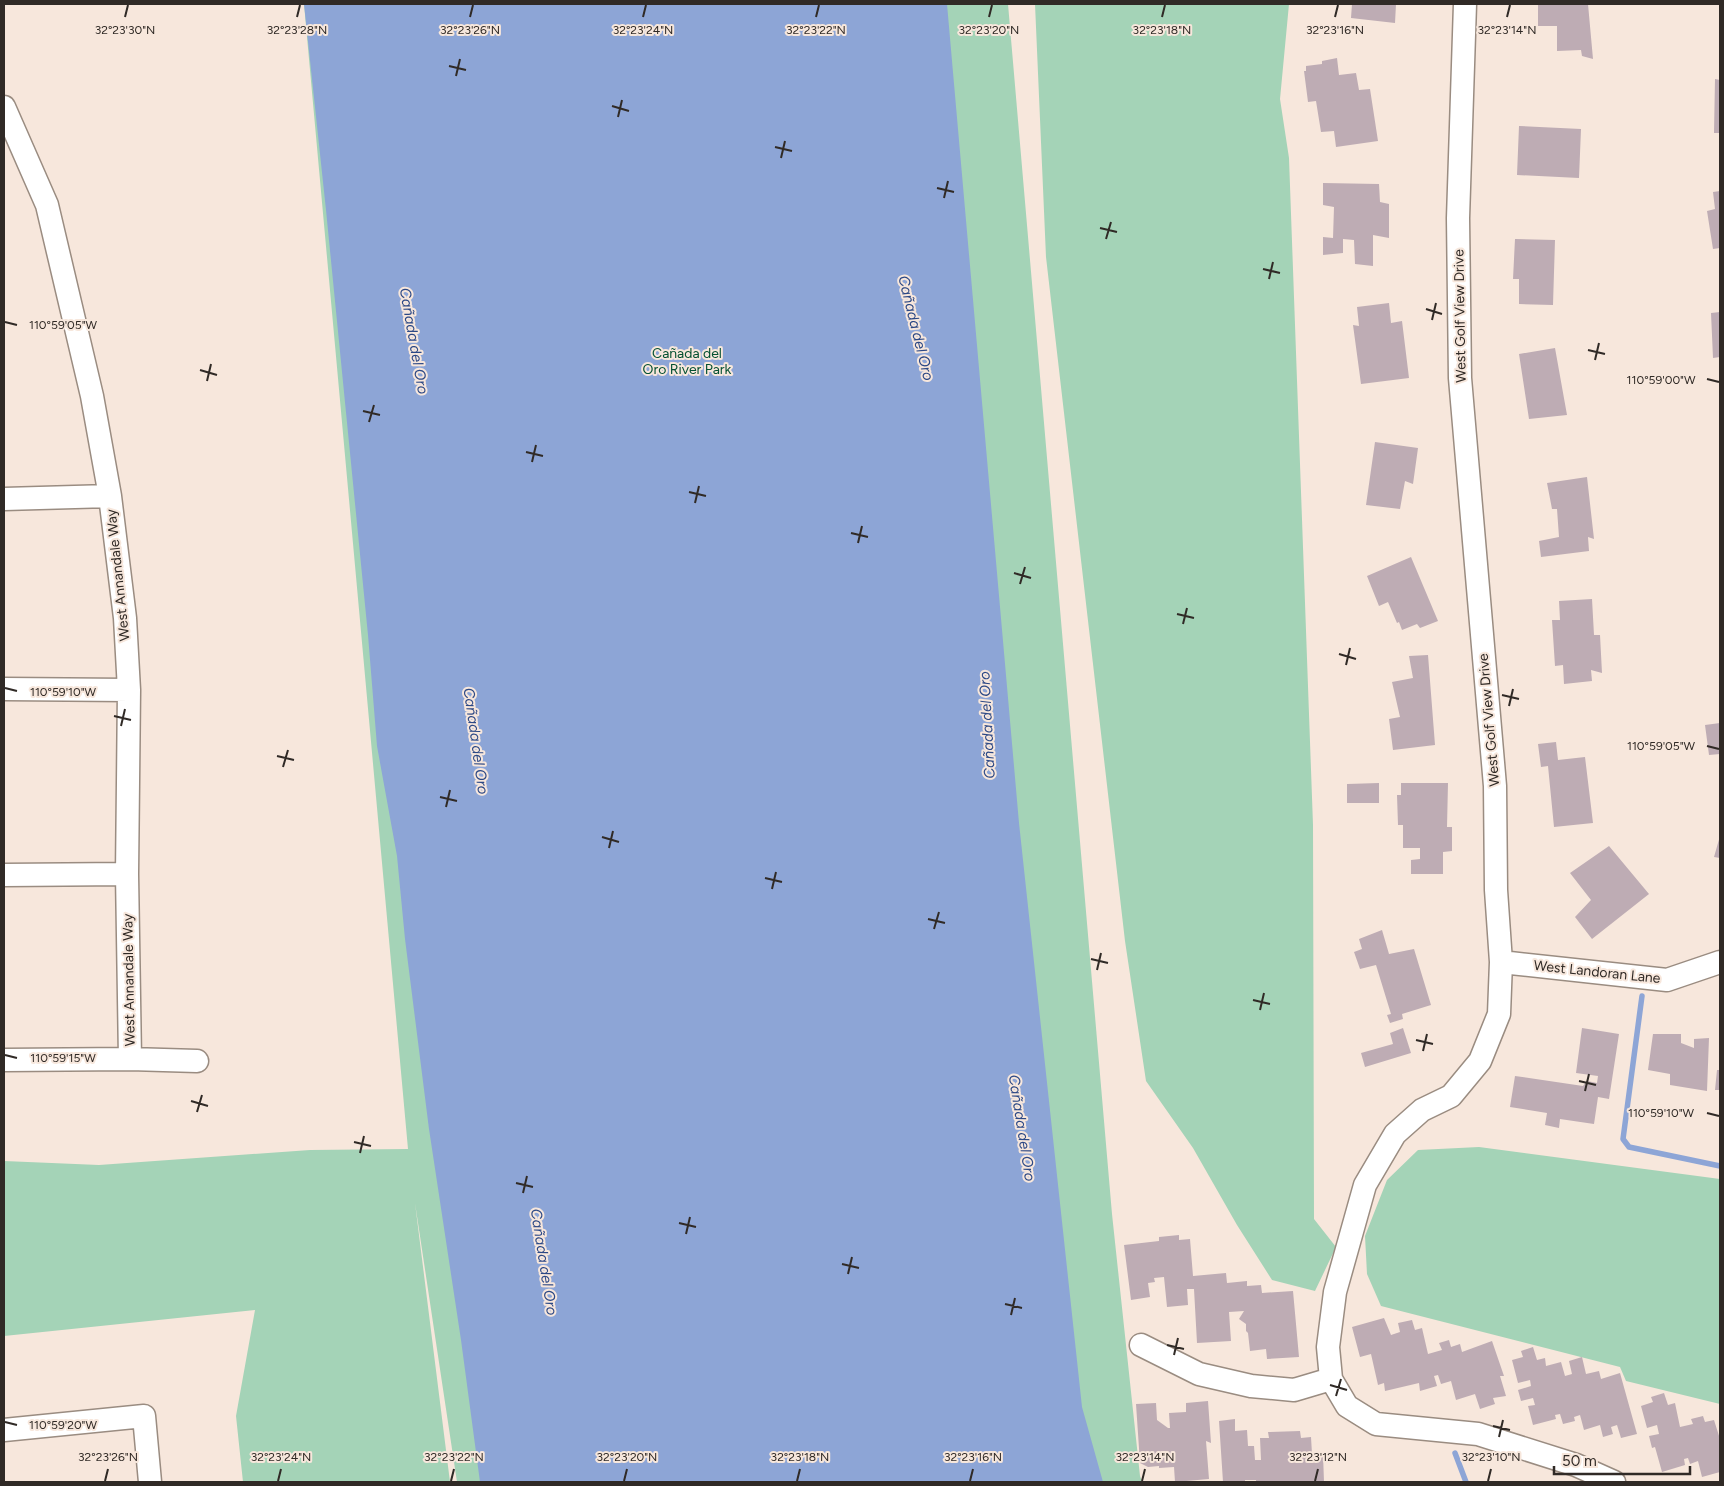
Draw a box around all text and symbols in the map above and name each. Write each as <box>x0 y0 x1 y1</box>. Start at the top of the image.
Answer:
text: 32°23'30"N <box>95 23 155 37</box>
text: 32°23'28"N <box>267 23 327 37</box>
text: 32°23'26"N <box>440 23 500 37</box>
text: 32°23'24"N <box>613 23 673 37</box>
text: 32°23'22"N <box>786 23 846 37</box>
text: 32°23'20"N <box>959 23 1019 37</box>
text: 32°23'18"N <box>1133 23 1191 37</box>
text: 32°23'16"N <box>1306 23 1364 37</box>
text: 32°23'14"N <box>1478 23 1536 37</box>
street label: West Golf View Drive <box>1450 249 1470 383</box>
water label: Cañada del Oro <box>894 274 938 383</box>
water label: Cañada del Oro <box>396 286 432 396</box>
text: 110°59'05"W <box>29 318 98 332</box>
park label: Cañada del Oro River Park <box>643 345 732 378</box>
text: 110°59'00"W <box>1627 373 1696 387</box>
street label: West Annandale Way <box>103 508 133 642</box>
street label: West Golf View Drive <box>1475 652 1503 787</box>
water label: Cañada del Oro <box>975 671 999 779</box>
text: 110°59'10"W <box>30 685 97 699</box>
water label: Cañada del Oro <box>460 686 492 796</box>
text: 110°59'05"W <box>1627 739 1696 753</box>
street label: West Annandale Way <box>119 913 139 1046</box>
street label: West Landoran Lane <box>1533 957 1662 987</box>
text: 110°59'15"W <box>30 1051 96 1065</box>
water label: Cañada del Oro <box>1005 1073 1039 1183</box>
text: 110°59'10"W <box>1628 1106 1695 1120</box>
water label: Cañada del Oro <box>527 1207 561 1317</box>
text: 110°59'20"W <box>29 1418 97 1432</box>
scale bar <box>1554 1444 1690 1476</box>
text: 32°23'26"N <box>78 1450 138 1464</box>
text: 32°23'24"N <box>251 1450 311 1464</box>
text: 32°23'22"N <box>424 1450 484 1464</box>
text: 32°23'20"N <box>597 1450 657 1464</box>
text: 32°23'18"N <box>771 1450 829 1464</box>
text: 32°23'16"N <box>944 1450 1002 1464</box>
text: 32°23'14"N <box>1116 1450 1174 1464</box>
text: 32°23'12"N <box>1289 1450 1347 1464</box>
text: 32°23'10"N <box>1461 1450 1521 1464</box>
text: 50 m <box>1562 1452 1597 1470</box>

